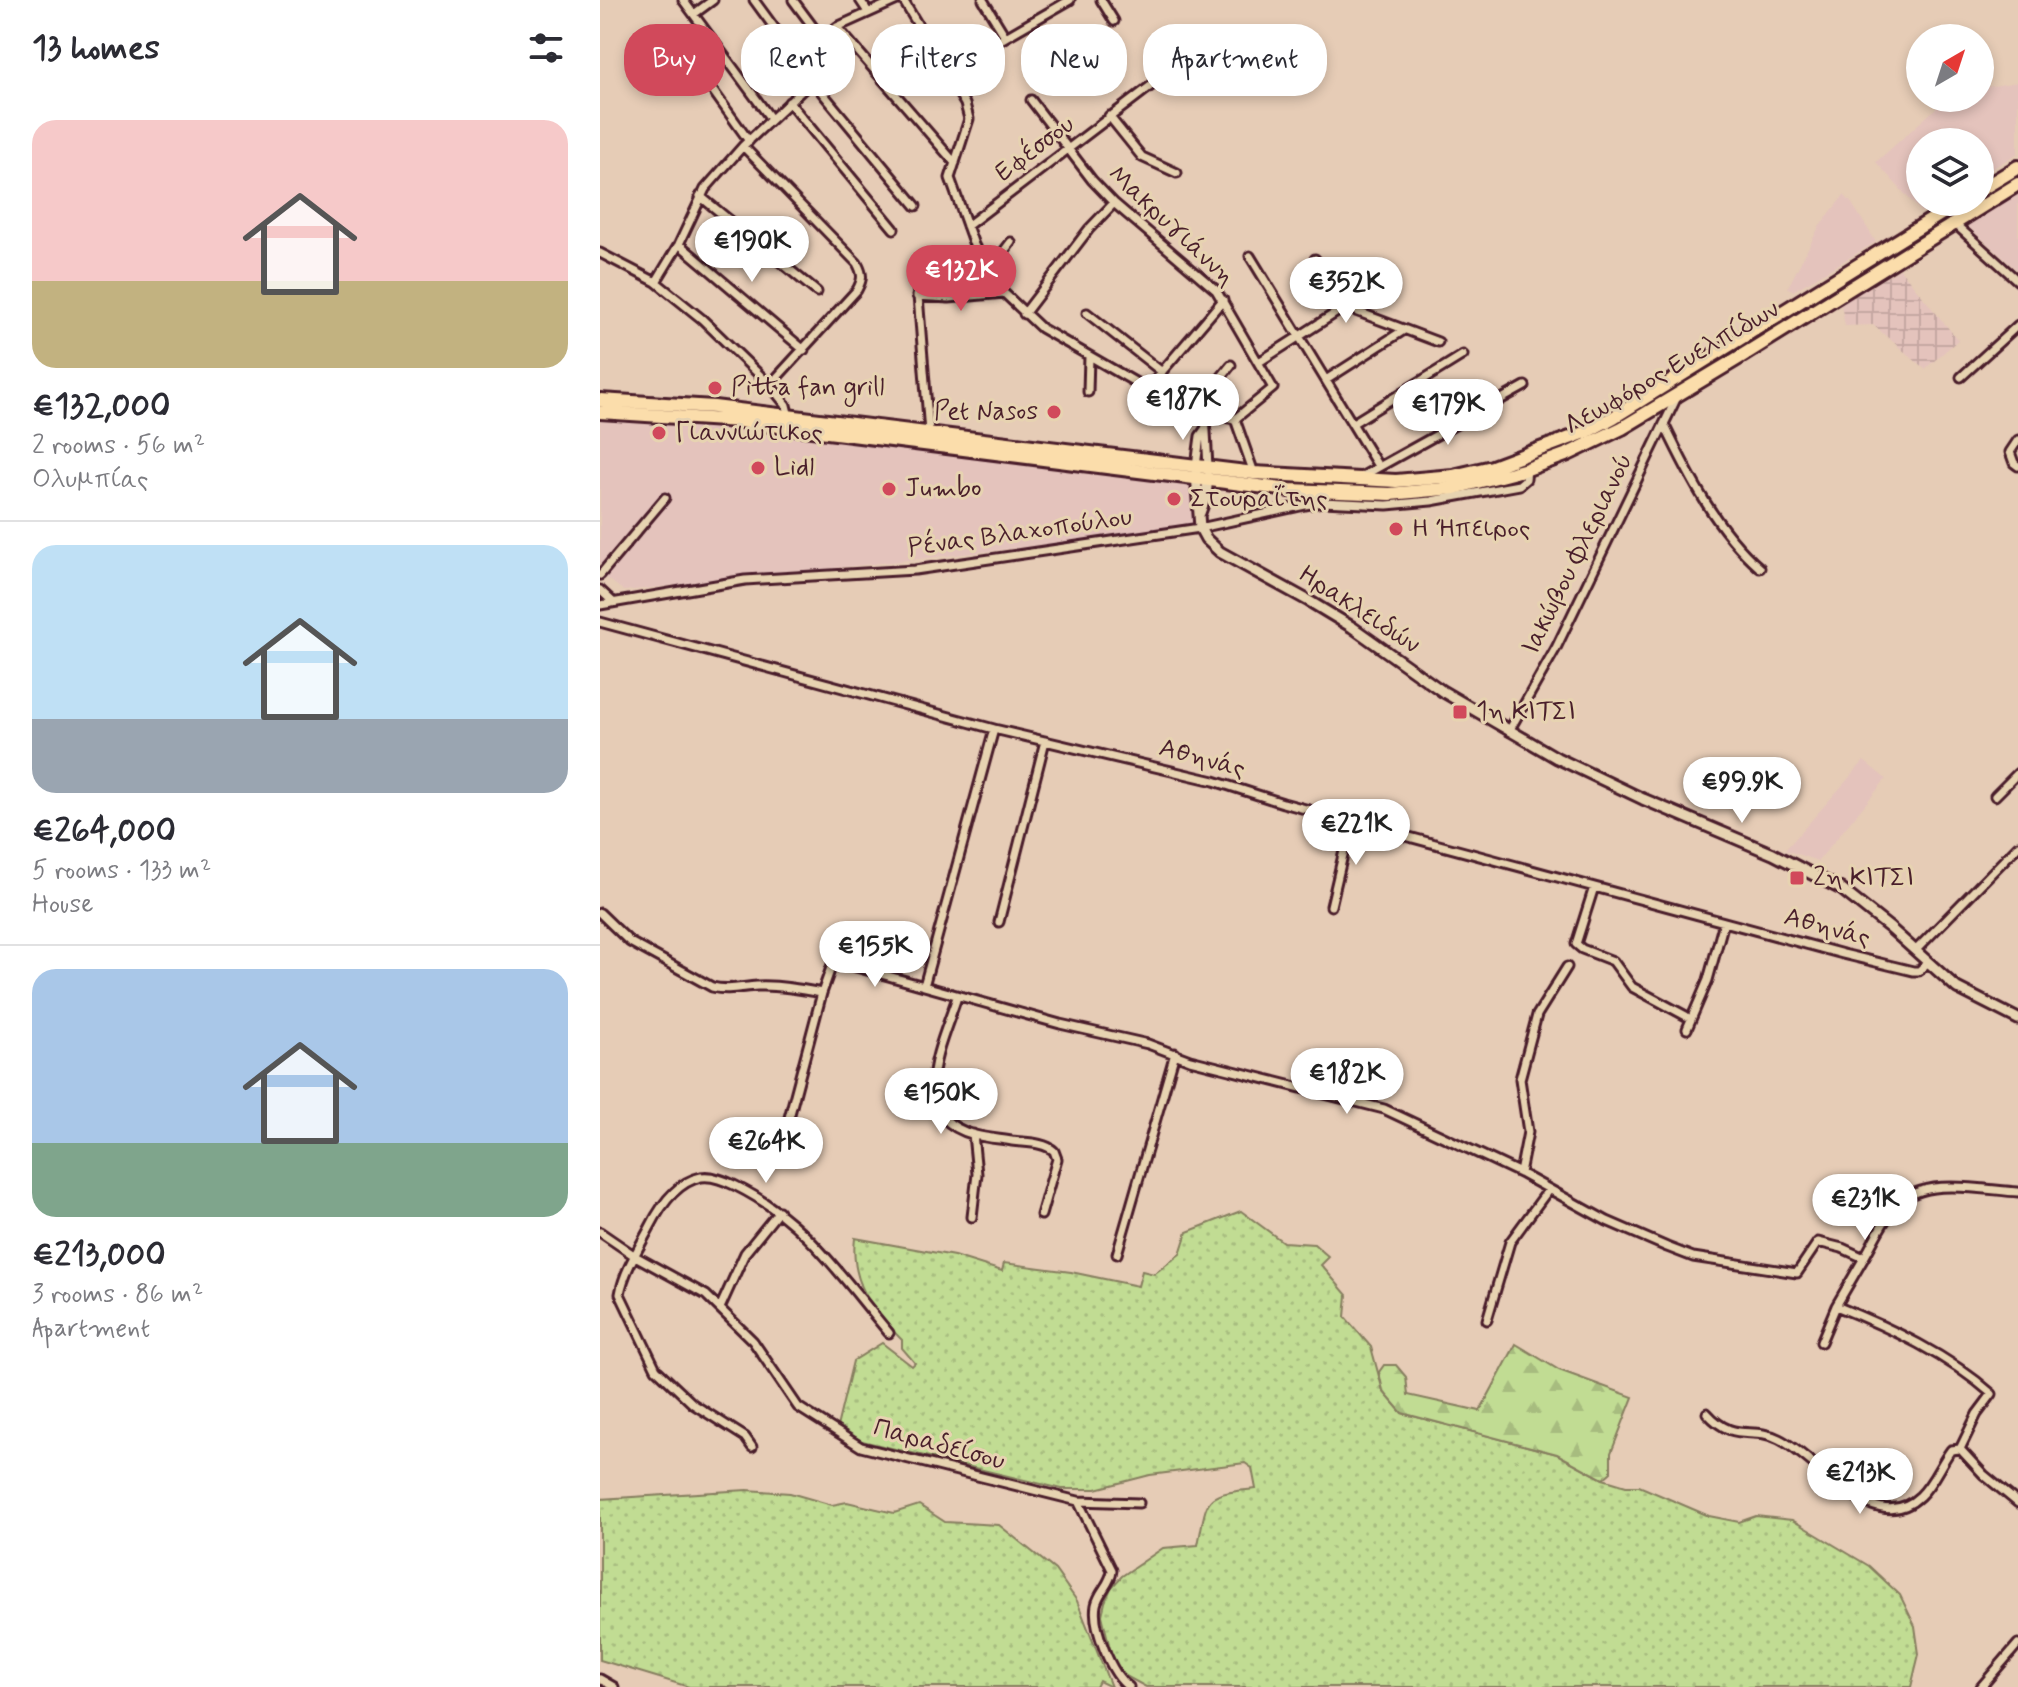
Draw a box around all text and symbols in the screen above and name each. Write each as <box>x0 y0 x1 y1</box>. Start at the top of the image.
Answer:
chip: Buy <box>624 24 725 96</box>
chip: Rent <box>741 24 855 96</box>
chip: Filters <box>871 24 1005 96</box>
chip: New <box>1021 24 1127 96</box>
chip: Apartment <box>1143 24 1327 96</box>
north arrow <box>1906 24 1994 112</box>
map controls <box>1906 24 1994 216</box>
text: 13 homes <box>32 26 160 71</box>
icon: filters <box>524 26 568 70</box>
street label: Εφέσσου <box>988 108 1082 190</box>
button: layers <box>1906 128 1994 216</box>
street label: Μακρυγιάννη <box>1100 158 1242 294</box>
icon: home <box>228 172 372 316</box>
pin: €190K <box>696 216 808 284</box>
text: €190K <box>713 225 791 259</box>
pin: €132K <box>905 245 1017 313</box>
text: €132K <box>924 254 998 288</box>
pin: €352K <box>1290 257 1402 325</box>
text: €352K <box>1308 266 1384 300</box>
street label: Λεωφόρος Ευελπίδων <box>1558 293 1786 443</box>
place label: Pitta fan grill <box>731 371 884 407</box>
pin: €187K <box>1127 374 1239 442</box>
marker: Pitta fan grill <box>706 379 724 397</box>
pin: €179K <box>1392 379 1504 447</box>
text: €187K <box>1145 383 1221 417</box>
text: €132,000 <box>32 384 170 429</box>
text: €179K <box>1411 388 1485 422</box>
place label: Pet Nasos <box>934 395 1038 429</box>
marker: Pet Nasos <box>1045 403 1063 421</box>
place label: Γιαννιώτικος <box>675 416 823 450</box>
marker: Γιαννιώτικος <box>650 424 668 442</box>
text: 2 rooms · 56 m² <box>32 429 205 463</box>
street label: Ιακώβου Φλεριανού <box>1515 448 1641 660</box>
place label: Lidl <box>774 451 814 485</box>
marker: Lidl <box>749 459 767 477</box>
text: Ολυμπίας <box>32 463 148 497</box>
place label: Jumbo <box>905 472 981 506</box>
marker: Jumbo <box>880 480 898 498</box>
place label: Στουραΐτης <box>1190 482 1328 516</box>
marker: Στουραΐτης <box>1165 490 1183 508</box>
street label: Ρένας Βλαχοπούλου <box>906 500 1134 566</box>
place label: Η Ήπειρος <box>1412 512 1530 546</box>
marker: Η Ήπειρος <box>1387 520 1405 538</box>
street label: Ηρακλειδών <box>1291 558 1427 662</box>
icon: home <box>228 597 372 741</box>
place label: 1η ΚΙΤΣΙ <box>1476 695 1576 729</box>
marker: 1η ΚΙΤΣΙ <box>1451 703 1469 721</box>
street label: Αθηνάς <box>1155 731 1249 787</box>
pin: €99.9K <box>1677 757 1807 825</box>
text: €99.9K <box>1701 766 1783 800</box>
pin: €221K <box>1300 799 1412 867</box>
text: €221K <box>1320 808 1392 842</box>
text: €264,000 <box>32 809 176 854</box>
text: 5 rooms · 133 m² <box>32 854 211 888</box>
place label: 2η ΚΙΤΣΙ <box>1813 861 1914 895</box>
marker: 2η ΚΙΤΣΙ <box>1788 869 1806 887</box>
text: House <box>32 888 93 922</box>
street label: Αθηνάς <box>1780 900 1874 956</box>
pin: €155K <box>819 921 931 989</box>
text: €155K <box>837 930 913 964</box>
icon: home <box>228 1021 372 1165</box>
pin: €182K <box>1291 1048 1403 1116</box>
text: €182K <box>1309 1057 1385 1091</box>
pin: €150K <box>885 1068 997 1136</box>
text: €150K <box>903 1077 979 1111</box>
pin: €264K <box>710 1117 822 1185</box>
text: €264K <box>727 1126 805 1160</box>
pin: €231K <box>1809 1174 1921 1242</box>
text: €231K <box>1830 1183 1900 1217</box>
text: €213,000 <box>32 1233 166 1278</box>
text: 3 rooms · 86 m² <box>32 1278 203 1312</box>
text: Apartment <box>32 1312 150 1346</box>
street label: Παραδείσου <box>870 1411 1008 1479</box>
pin: €213K <box>1804 1448 1916 1516</box>
text: €213K <box>1825 1457 1895 1491</box>

